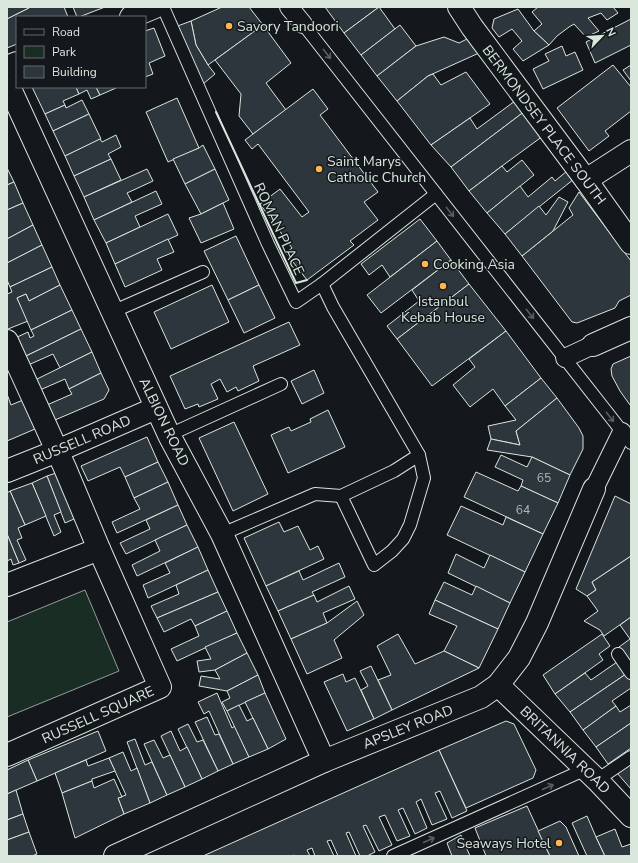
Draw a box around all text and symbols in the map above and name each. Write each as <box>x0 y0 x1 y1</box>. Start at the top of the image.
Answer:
legend <box>16 16 146 88</box>
north arrow <box>582 16 622 56</box>
place label: Savory Tandoori <box>237 17 339 36</box>
marker: Savory Tandoori <box>224 21 234 31</box>
text: Road <box>52 24 80 40</box>
text: N <box>602 25 619 39</box>
street label: BERMONDSEY PLACE SOUTH <box>478 41 610 209</box>
text: Park <box>52 44 77 60</box>
one-way arrow <box>322 49 331 60</box>
text: Building <box>52 64 97 80</box>
place label: Saint Marys Catholic Church <box>327 152 426 187</box>
marker: Saint Marys Catholic Church <box>314 164 324 174</box>
street label: ROMAN PLACE <box>249 180 309 278</box>
one-way arrow <box>446 206 454 217</box>
place label: Cooking Asia <box>433 255 515 274</box>
marker: Cooking Asia <box>420 259 430 269</box>
marker: Istanbul Kebab House <box>438 281 448 291</box>
place label: Istanbul Kebab House <box>401 292 485 327</box>
one-way arrow <box>526 309 534 320</box>
street label: ALBION ROAD <box>134 375 194 469</box>
street label: RUSSELL ROAD <box>30 411 134 469</box>
one-way arrow <box>606 411 614 422</box>
house number: 65 <box>537 470 551 486</box>
house number: 64 <box>516 502 530 518</box>
street label: RUSSELL SQUARE <box>39 682 157 748</box>
street label: APSLEY ROAD <box>360 700 456 754</box>
street label: BRITANNIA ROAD <box>516 702 614 798</box>
one-way arrow <box>541 783 553 790</box>
place label: Seaways Hotel <box>456 834 552 853</box>
one-way arrow <box>423 836 435 843</box>
marker: Seaways Hotel <box>554 838 564 848</box>

